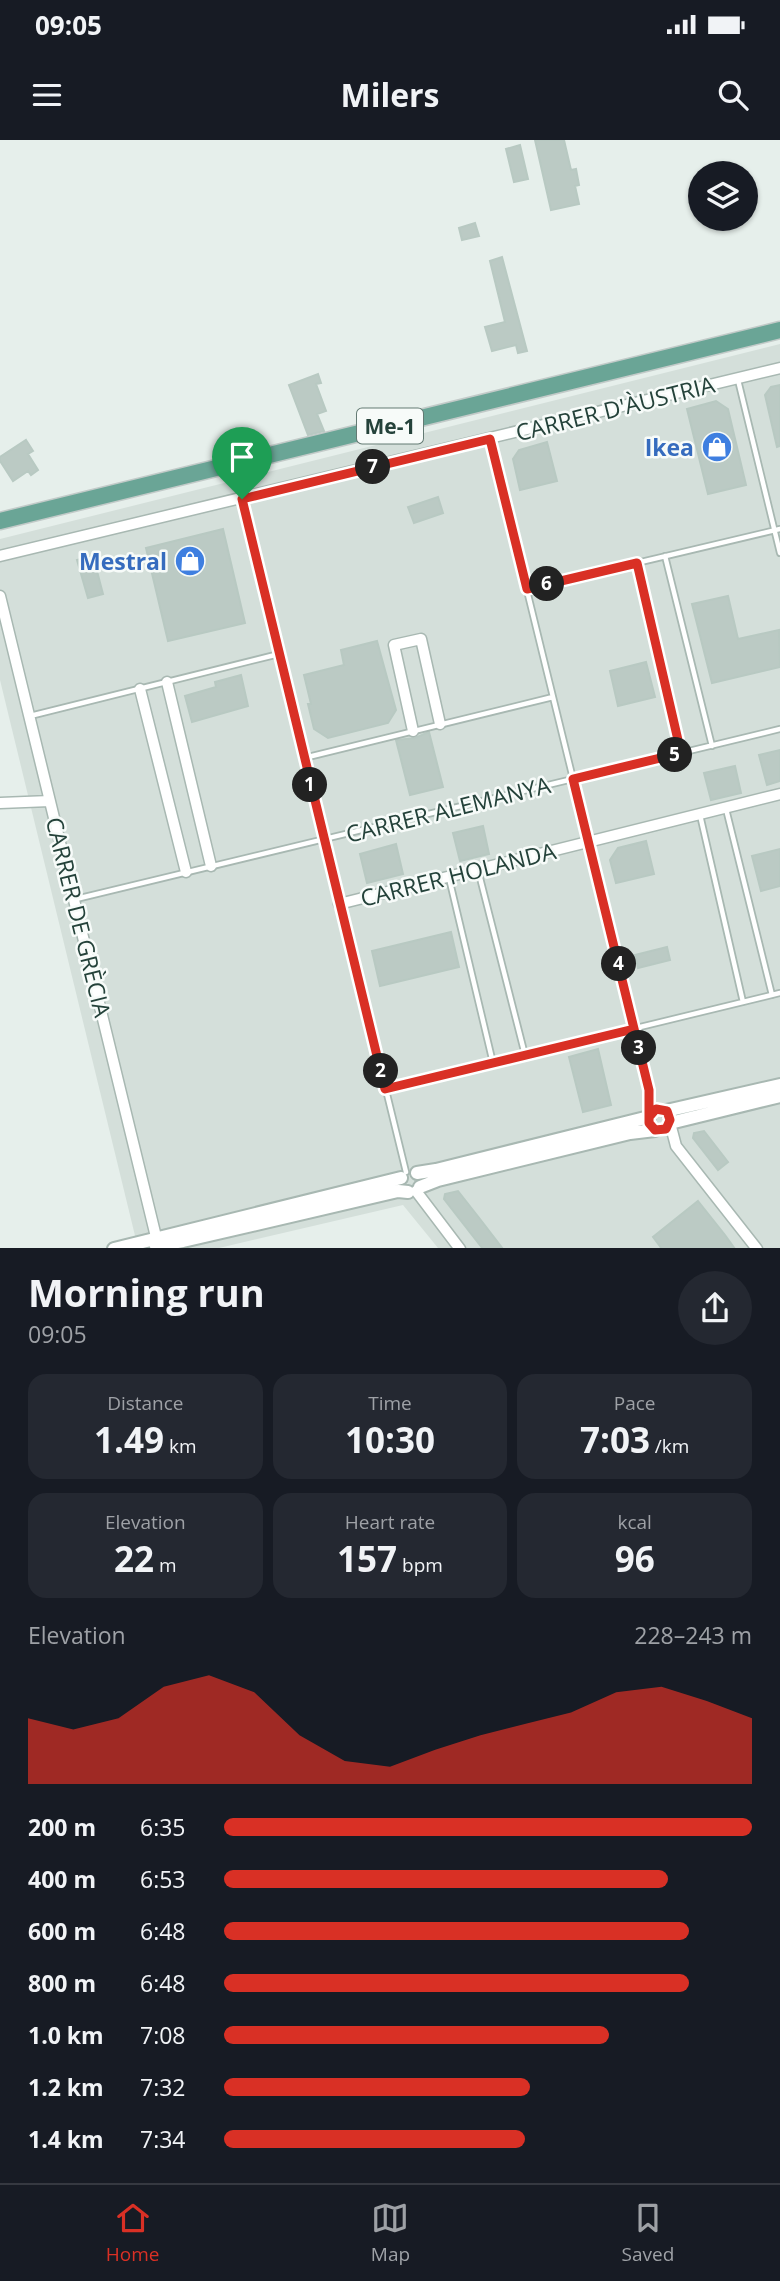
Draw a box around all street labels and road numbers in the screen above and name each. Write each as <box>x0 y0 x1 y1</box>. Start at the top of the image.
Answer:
street label: CARRER D'ÀUSTRIA <box>512 368 718 448</box>
road number: Me-1 <box>357 408 423 444</box>
street label: CARRER ALEMANYA <box>342 768 554 850</box>
street label: CARRER DE GRÈCIA <box>39 814 119 1021</box>
street label: CARRER HOLANDA <box>357 834 559 914</box>

